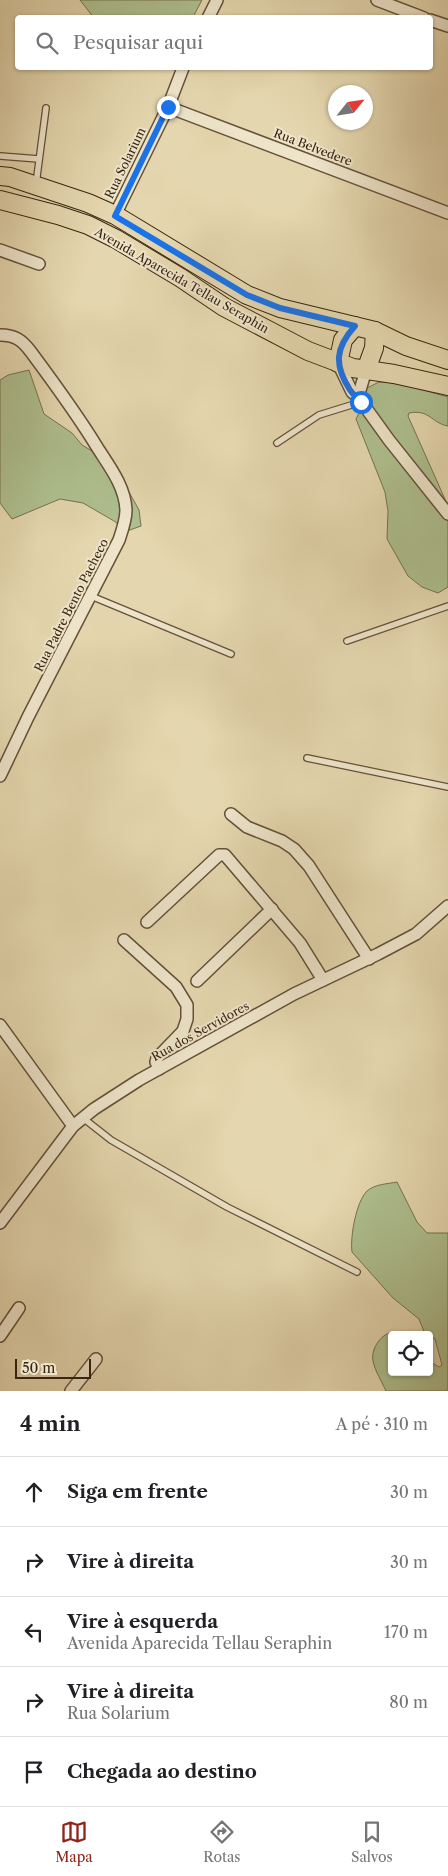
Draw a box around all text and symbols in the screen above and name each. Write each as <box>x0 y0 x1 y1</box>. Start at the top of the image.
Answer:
search box <box>15 15 433 70</box>
icon: search <box>33 29 61 57</box>
text: Pesquisar aqui <box>73 31 203 54</box>
north arrow <box>328 85 373 130</box>
route end <box>157 96 180 119</box>
street label: Rua Solarium <box>101 125 149 201</box>
street label: Rua Belvedere <box>272 125 355 169</box>
street label: Avenida Aparecida Tellau Seraphin <box>91 223 272 336</box>
route start <box>350 391 373 414</box>
street label: Rua Padre Bento Pacheco <box>31 536 111 674</box>
street label: Rua dos Servidores <box>149 998 251 1064</box>
map controls <box>388 1331 433 1376</box>
button: locate <box>388 1331 433 1376</box>
scale bar <box>15 1356 91 1379</box>
text: 50 m <box>22 1359 55 1377</box>
text: 4 min <box>20 1411 81 1436</box>
text: A pé · 310 m <box>336 1414 428 1434</box>
icon: ahead <box>20 1478 48 1506</box>
text: Siga em frente <box>67 1480 208 1503</box>
text: 30 m <box>390 1482 428 1502</box>
icon: right <box>20 1548 48 1576</box>
text: Vire à direita <box>67 1550 194 1573</box>
text: 30 m <box>390 1552 428 1572</box>
text: Vire à esquerda <box>67 1610 218 1633</box>
icon: left <box>20 1618 48 1646</box>
text: 170 m <box>384 1622 428 1642</box>
text: Avenida Aparecida Tellau Seraphin <box>67 1633 332 1653</box>
text: Vire à direita <box>67 1680 194 1703</box>
icon: right <box>20 1688 48 1716</box>
text: 80 m <box>389 1692 428 1712</box>
text: Rua Solarium <box>67 1703 170 1723</box>
icon: arrive <box>20 1758 48 1786</box>
text: Chegada ao destino <box>67 1760 257 1783</box>
tab: Mapa <box>55 1818 93 1866</box>
tab: Rotas <box>203 1818 240 1866</box>
tab: Salvos <box>351 1818 393 1866</box>

